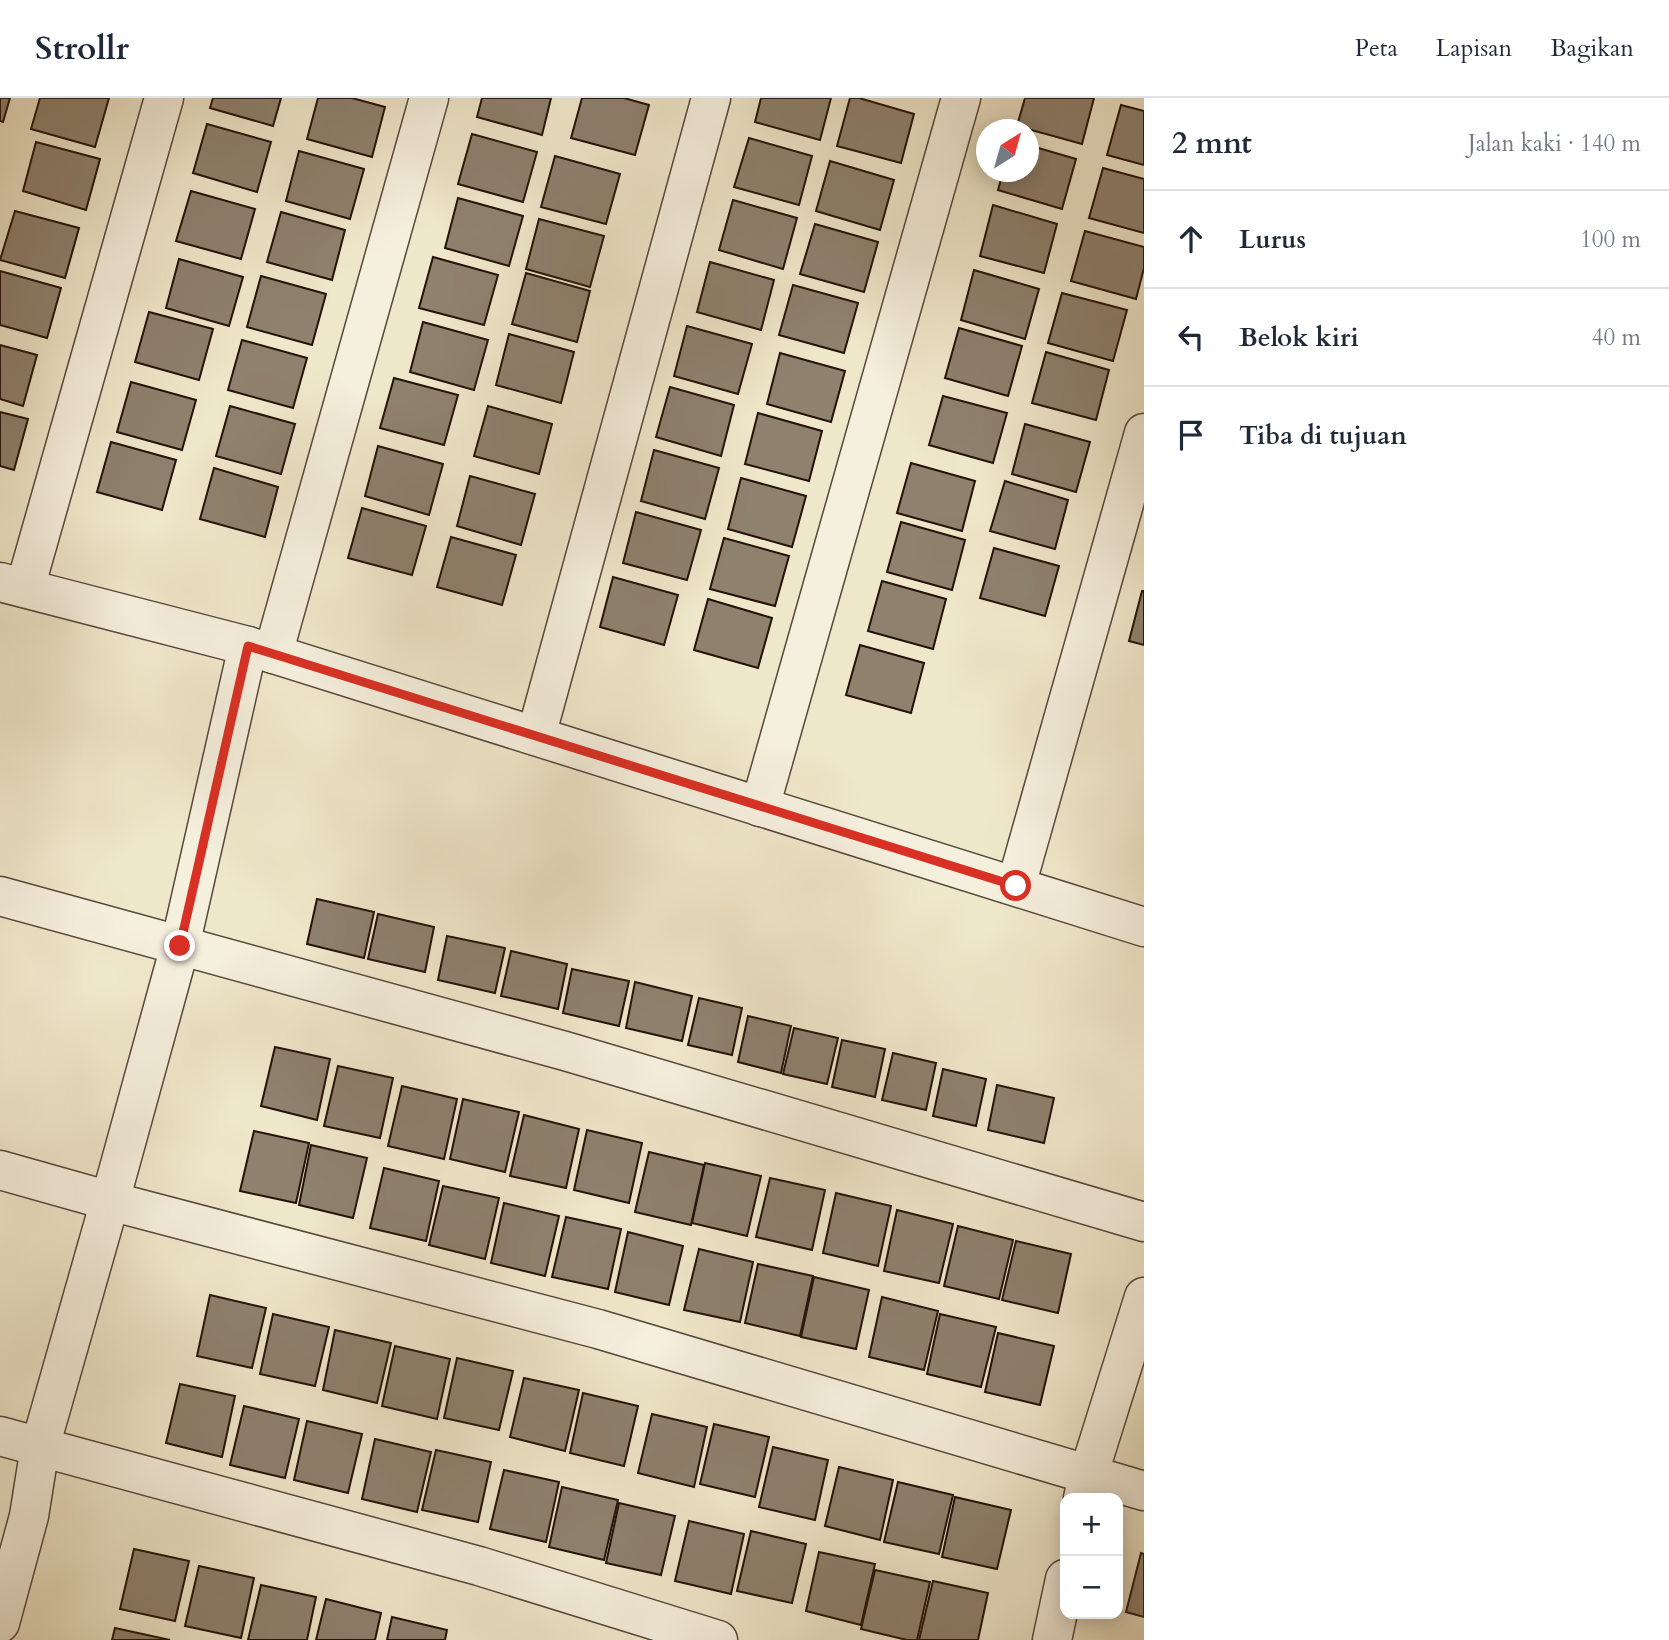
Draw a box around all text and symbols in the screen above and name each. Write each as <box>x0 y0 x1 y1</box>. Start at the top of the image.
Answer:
text: Strollr <box>35 26 129 71</box>
text: Peta <box>1355 32 1398 65</box>
text: Lapisan <box>1436 32 1512 65</box>
text: Bagikan <box>1550 32 1634 65</box>
north arrow <box>976 119 1039 182</box>
text: 2 mnt <box>1172 123 1252 164</box>
text: Jalan kaki · 140 m <box>1468 128 1641 159</box>
icon: ahead <box>1172 220 1210 258</box>
text: Lurus <box>1239 222 1306 257</box>
text: 100 m <box>1580 224 1641 255</box>
icon: left <box>1172 318 1210 356</box>
text: Belok kiri <box>1239 320 1359 355</box>
text: 40 m <box>1592 322 1641 353</box>
icon: arrive <box>1172 416 1210 454</box>
text: Tiba di tujuan <box>1239 418 1407 453</box>
route start <box>1000 870 1031 901</box>
route end <box>164 930 195 961</box>
map controls <box>1060 1493 1123 1619</box>
button: + <box>1060 1493 1123 1556</box>
button: − <box>1060 1556 1123 1619</box>

